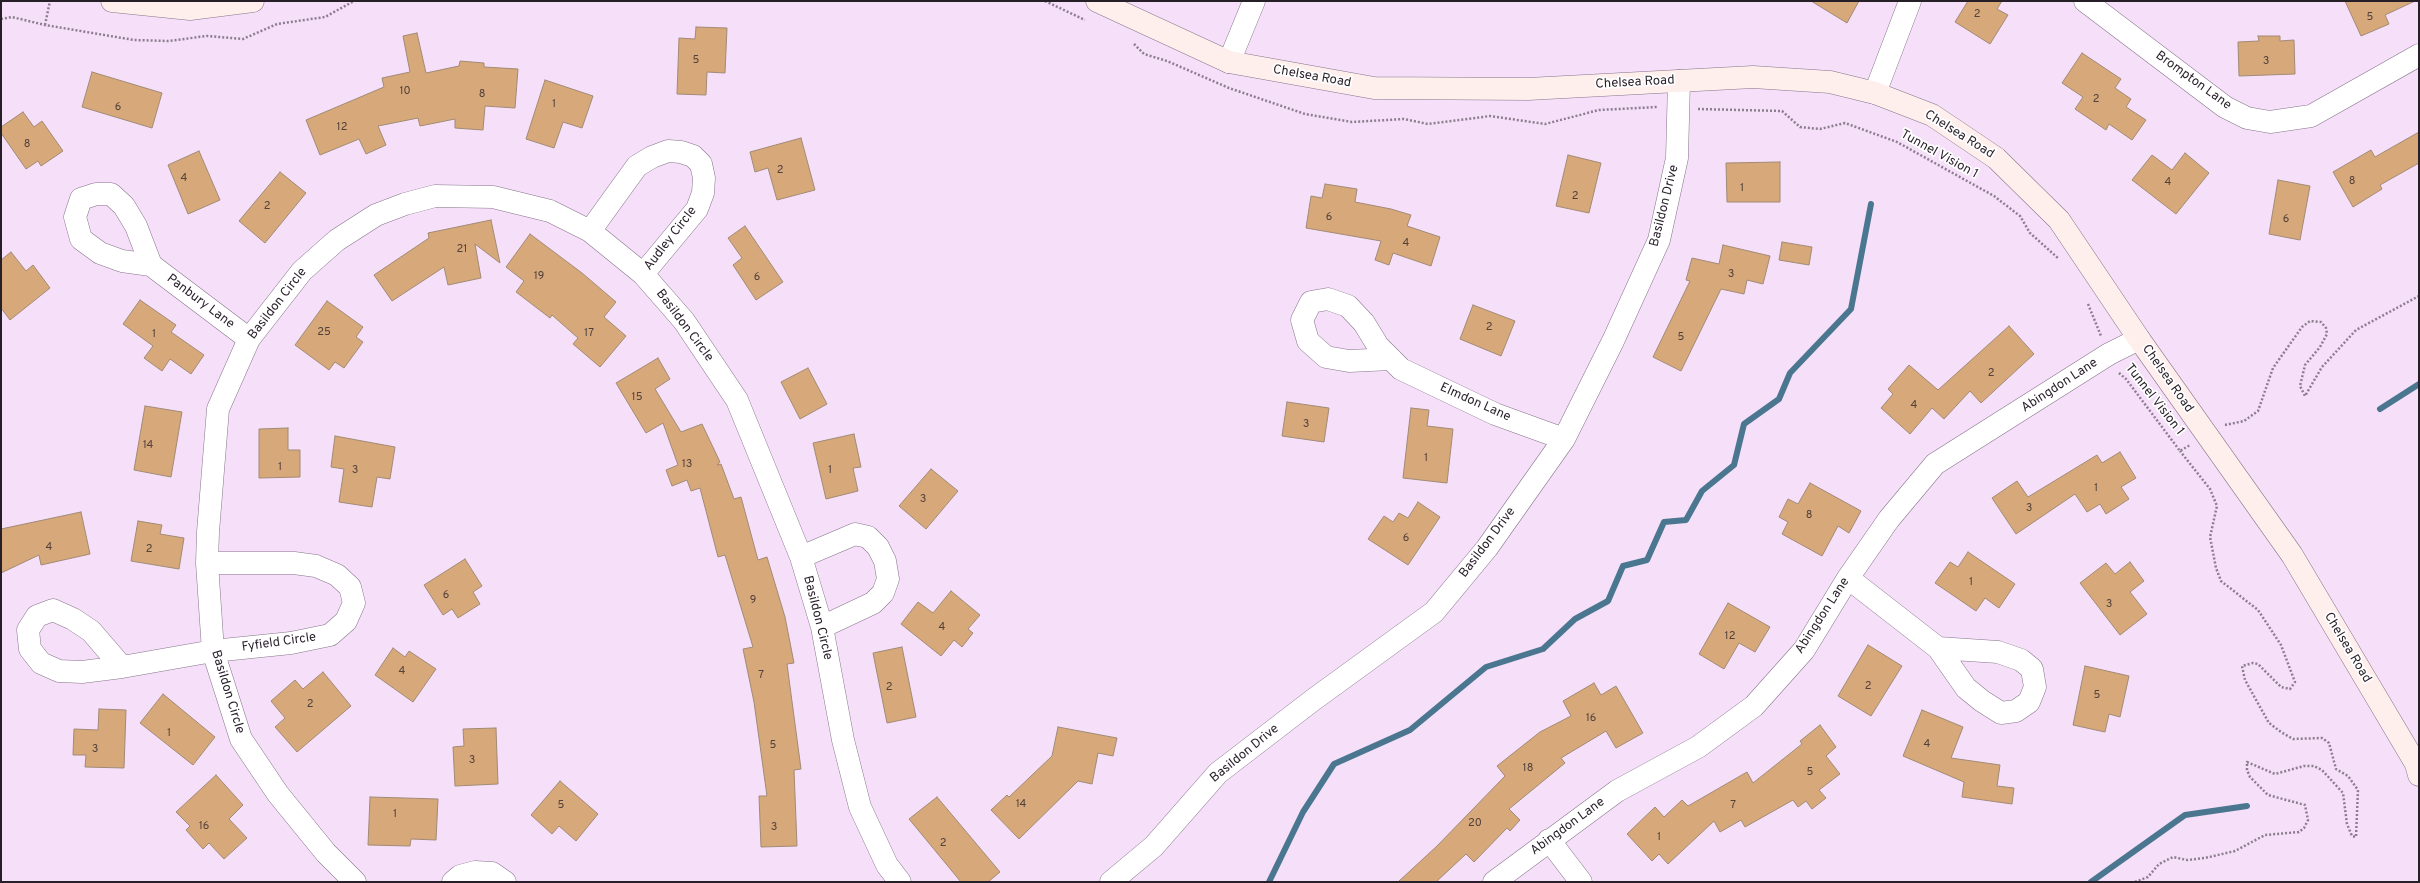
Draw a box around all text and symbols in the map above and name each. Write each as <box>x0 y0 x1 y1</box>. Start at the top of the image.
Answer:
house number: 2 <box>1974 8 1980 22</box>
house number: 5 <box>2367 11 2373 25</box>
street label: Brompton Lane <box>2152 48 2234 114</box>
house number: 5 <box>693 54 699 68</box>
house number: 3 <box>2263 55 2269 69</box>
street label: Chelsea Road <box>1272 62 1352 92</box>
street label: Chelsea Road <box>1595 73 1675 93</box>
house number: 10 <box>399 85 411 99</box>
house number: 8 <box>479 88 485 102</box>
house number: 2 <box>2093 93 2099 107</box>
house number: 1 <box>552 98 556 112</box>
house number: 6 <box>115 101 121 115</box>
street label: Chelsea Road <box>1921 107 1997 163</box>
house number: 12 <box>337 121 347 135</box>
street label: Tunnel Vision 1 <box>1897 127 1981 183</box>
house number: 8 <box>24 138 30 152</box>
street label: Basildon Drive <box>1647 163 1683 249</box>
house number: 2 <box>777 164 783 178</box>
house number: 4 <box>181 172 187 186</box>
house number: 8 <box>2349 175 2355 189</box>
house number: 4 <box>2165 176 2171 190</box>
house number: 1 <box>1740 182 1744 196</box>
house number: 2 <box>1572 190 1578 204</box>
house number: 2 <box>264 200 270 214</box>
street label: Audley Circle <box>641 204 701 274</box>
house number: 6 <box>1326 211 1332 225</box>
house number: 6 <box>2283 213 2289 227</box>
house number: 4 <box>1403 237 1409 251</box>
house number: 21 <box>457 243 467 257</box>
street label: Basildon Circle <box>245 265 311 343</box>
house number: 3 <box>1728 268 1734 282</box>
house number: 19 <box>534 270 544 284</box>
street label: Panbury Lane <box>163 271 237 333</box>
house number: 6 <box>754 271 760 285</box>
street label: Basildon Circle <box>652 287 716 365</box>
house number: 2 <box>1486 321 1492 335</box>
house number: 25 <box>317 326 331 340</box>
house number: 17 <box>584 327 594 341</box>
house number: 1 <box>152 328 156 342</box>
house number: 5 <box>1678 331 1684 345</box>
street label: Chelsea Road <box>2138 342 2196 416</box>
street label: Abingdon Lane <box>2019 356 2101 416</box>
street label: Tunnel Vision 1 <box>2121 361 2187 439</box>
house number: 2 <box>1988 367 1994 381</box>
street label: Elmdon Lane <box>1437 380 1513 426</box>
house number: 15 <box>632 391 642 405</box>
house number: 4 <box>1911 399 1917 413</box>
house number: 3 <box>1303 418 1309 432</box>
house number: 14 <box>143 439 153 453</box>
house number: 1 <box>1424 452 1428 466</box>
house number: 13 <box>682 458 692 472</box>
house number: 1 <box>278 461 282 475</box>
house number: 3 <box>352 464 358 478</box>
house number: 1 <box>828 464 832 478</box>
house number: 1 <box>2094 482 2098 496</box>
house number: 3 <box>920 493 926 507</box>
house number: 3 <box>2026 502 2032 516</box>
street label: Basildon Drive <box>1457 505 1519 581</box>
house number: 8 <box>1806 509 1812 523</box>
house number: 6 <box>1403 532 1409 546</box>
house number: 4 <box>46 541 52 555</box>
house number: 2 <box>146 543 152 557</box>
street label: Basildon Circle <box>799 574 835 662</box>
street label: Abingdon Lane <box>1793 575 1853 657</box>
house number: 1 <box>1969 576 1973 590</box>
house number: 6 <box>443 589 449 603</box>
house number: 9 <box>750 594 756 608</box>
house number: 3 <box>2106 598 2112 612</box>
street label: Chelsea Road <box>2320 610 2374 686</box>
house number: 4 <box>939 621 945 635</box>
street label: Fyfield Circle <box>241 630 317 656</box>
house number: 12 <box>1725 630 1735 644</box>
street label: Basildon Circle <box>207 648 247 736</box>
house number: 4 <box>399 665 405 679</box>
house number: 7 <box>758 669 764 683</box>
house number: 2 <box>1865 680 1871 694</box>
house number: 2 <box>886 681 892 695</box>
house number: 5 <box>2094 689 2100 703</box>
house number: 2 <box>307 698 313 712</box>
house number: 16 <box>1586 712 1596 726</box>
street label: Basildon Drive <box>1207 722 1283 786</box>
house number: 1 <box>167 727 171 741</box>
house number: 4 <box>1924 738 1930 752</box>
house number: 5 <box>770 739 776 753</box>
house number: 3 <box>92 743 98 757</box>
house number: 3 <box>469 754 475 768</box>
house number: 18 <box>1523 762 1533 776</box>
house number: 5 <box>1807 766 1813 780</box>
street label: Abingdon Lane <box>1528 795 1608 859</box>
house number: 14 <box>1016 798 1026 812</box>
house number: 5 <box>558 799 564 813</box>
house number: 7 <box>1730 799 1736 813</box>
house number: 1 <box>393 808 397 822</box>
house number: 20 <box>1468 817 1482 831</box>
house number: 16 <box>199 820 209 834</box>
house number: 3 <box>771 821 777 835</box>
house number: 1 <box>1657 831 1661 845</box>
house number: 2 <box>940 837 946 851</box>

